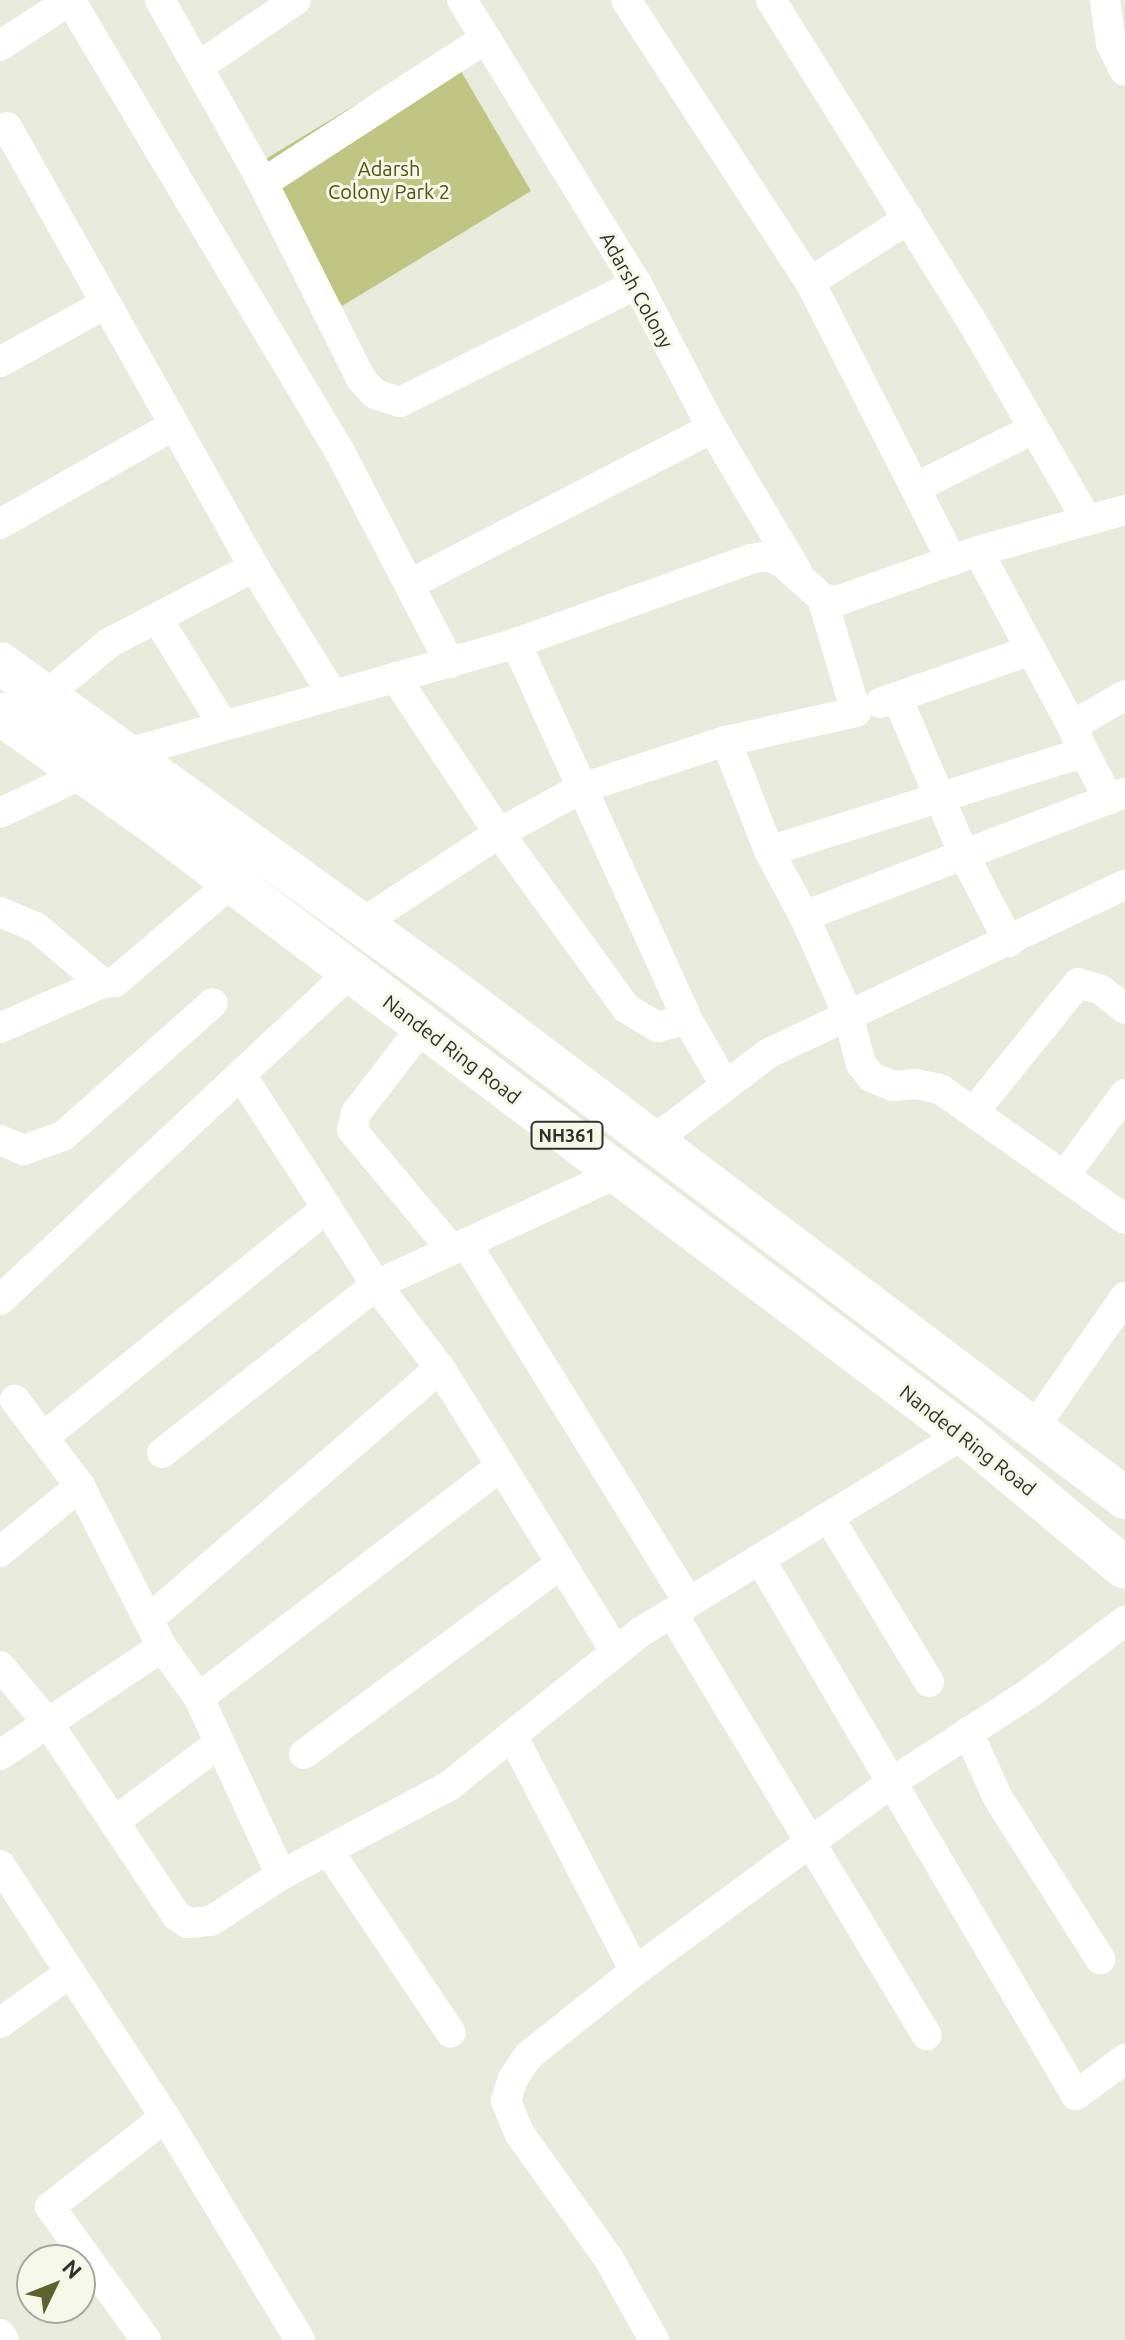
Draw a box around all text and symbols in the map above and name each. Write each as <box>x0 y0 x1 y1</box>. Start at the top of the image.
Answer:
park label: Adarsh Colony Park 2 <box>328 157 450 204</box>
street label: Adarsh Colony <box>595 228 679 352</box>
street label: Nanded Ring Road <box>379 989 525 1109</box>
road number: NH361 <box>529 1121 605 1149</box>
street label: Nanded Ring Road <box>895 1379 1041 1501</box>
north arrow <box>16 2244 96 2324</box>
text: N <box>58 2254 87 2283</box>

